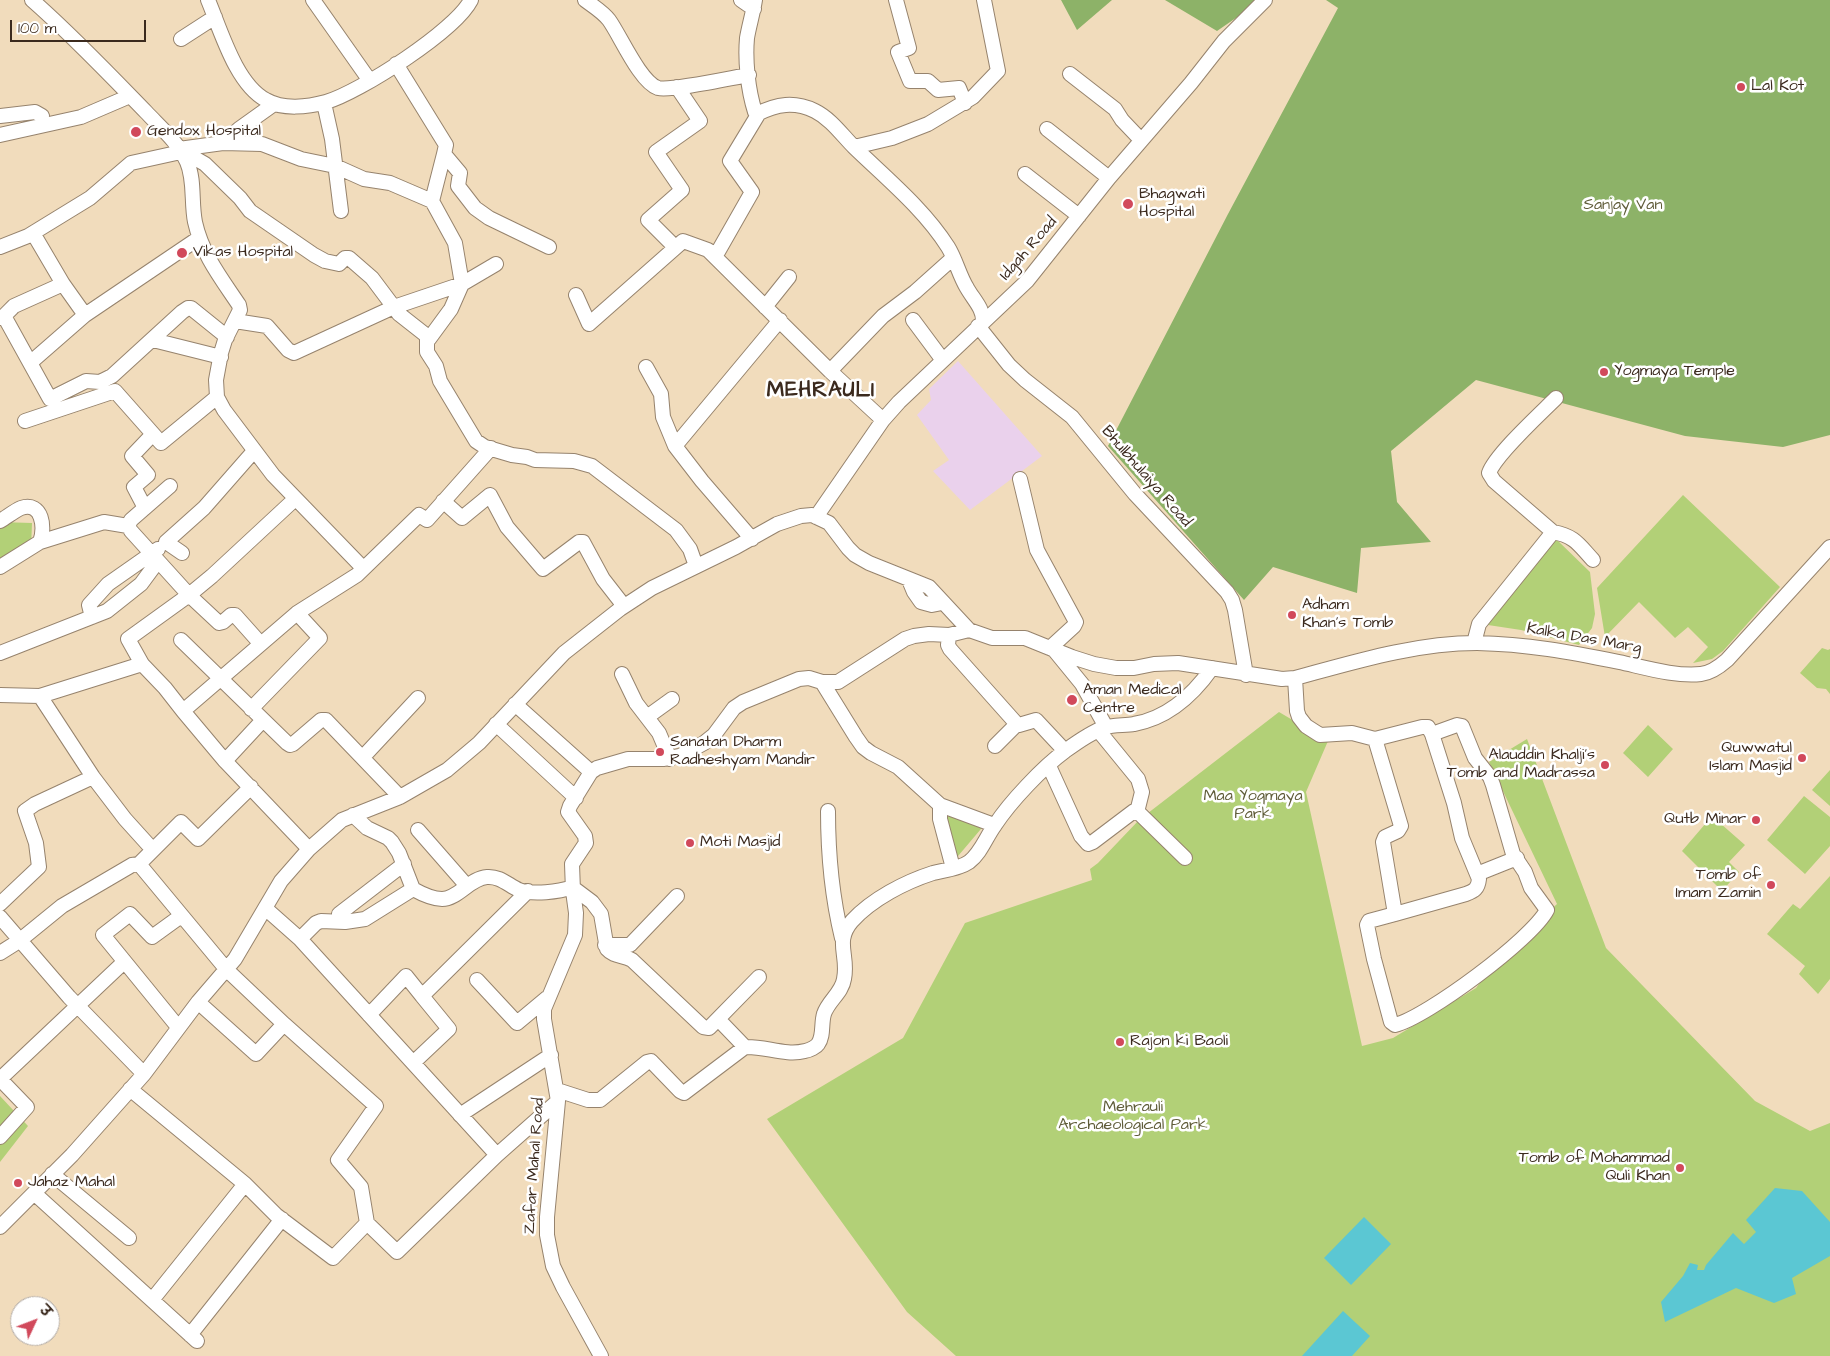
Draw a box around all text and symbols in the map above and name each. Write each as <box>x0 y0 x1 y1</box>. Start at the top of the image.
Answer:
scale bar <box>12 10 149 42</box>
text: 100 m <box>18 18 57 39</box>
place label: Lal Kot <box>1751 77 1804 97</box>
marker: Lal Kot <box>1735 81 1747 93</box>
place label: Gendox Hospital <box>147 122 261 142</box>
marker: Gendox Hospital <box>129 125 143 139</box>
place label: Bhagwati Hospital <box>1139 185 1205 223</box>
park label: Sanjay Van <box>1584 196 1662 216</box>
marker: Bhagwati Hospital <box>1121 197 1135 211</box>
street label: Idgah Road <box>996 213 1062 285</box>
place label: Vikas Hospital <box>193 243 293 263</box>
marker: Vikas Hospital <box>175 246 189 260</box>
place label: Yogmaya Temple <box>1614 362 1735 382</box>
marker: Yogmaya Temple <box>1598 366 1610 378</box>
district label: MEHRAULI <box>766 379 876 405</box>
street label: Bhulbhulaiya Road <box>1097 422 1195 532</box>
place label: Adham Khan's Tomb <box>1302 596 1393 634</box>
marker: Adham Khan's Tomb <box>1286 609 1298 621</box>
street label: Kalka Das Marg <box>1525 619 1643 659</box>
place label: Aman Medical Centre <box>1083 681 1182 719</box>
marker: Aman Medical Centre <box>1065 693 1079 707</box>
place label: Sanatan Dharm Radheshyam Mandir <box>670 733 815 771</box>
place label: Quwwatul Islam Masjid <box>1709 739 1792 777</box>
marker: Sanatan Dharm Radheshyam Mandir <box>654 746 666 758</box>
place label: Alauddin Khalji's Tomb and Madrassa <box>1447 746 1595 784</box>
marker: Quwwatul Islam Masjid <box>1796 752 1808 764</box>
marker: Alauddin Khalji's Tomb and Madrassa <box>1599 759 1611 771</box>
park label: Maa Yogmaya Park <box>1203 787 1303 825</box>
place label: Qutb Minar <box>1664 810 1746 830</box>
marker: Qutb Minar <box>1750 814 1762 826</box>
place label: Moti Masjid <box>700 833 780 853</box>
marker: Moti Masjid <box>684 837 696 849</box>
place label: Tomb of Imam Zamin <box>1676 866 1761 904</box>
marker: Tomb of Imam Zamin <box>1765 879 1777 891</box>
place label: Rajon ki Baoli <box>1130 1032 1228 1052</box>
marker: Rajon ki Baoli <box>1114 1036 1126 1048</box>
street label: Zafar Mahal Road <box>521 1097 549 1235</box>
park label: Mehrauli Archaeological Park <box>1058 1098 1208 1136</box>
place label: Tomb of Mohammad Quli Khan <box>1519 1149 1670 1187</box>
marker: Tomb of Mohammad Quli Khan <box>1674 1162 1686 1174</box>
place label: Jahaz Mahal <box>28 1173 115 1193</box>
marker: Jahaz Mahal <box>12 1177 24 1189</box>
north arrow <box>10 1296 60 1346</box>
text: उ <box>35 1301 56 1322</box>

